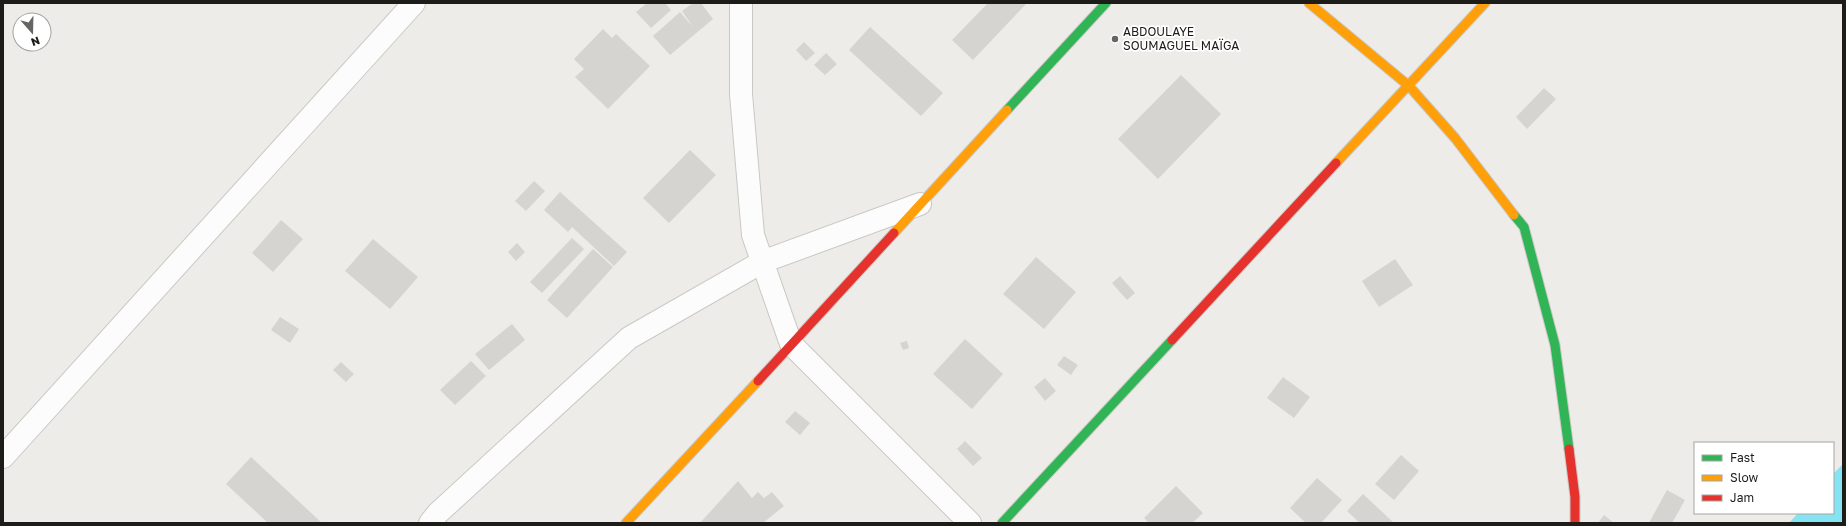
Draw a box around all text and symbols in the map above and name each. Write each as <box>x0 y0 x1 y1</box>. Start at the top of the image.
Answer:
north arrow <box>12 12 52 52</box>
place label: ABDOULAYE SOUMAGUEL MAÏGA <box>1123 24 1239 53</box>
text: N <box>29 34 42 49</box>
marker: ABDOULAYE SOUMAGUEL MAÏGA <box>1110 34 1120 44</box>
legend <box>1694 442 1834 514</box>
text: Fast <box>1730 450 1755 465</box>
text: Slow <box>1730 470 1758 485</box>
text: Jam <box>1730 490 1754 505</box>

